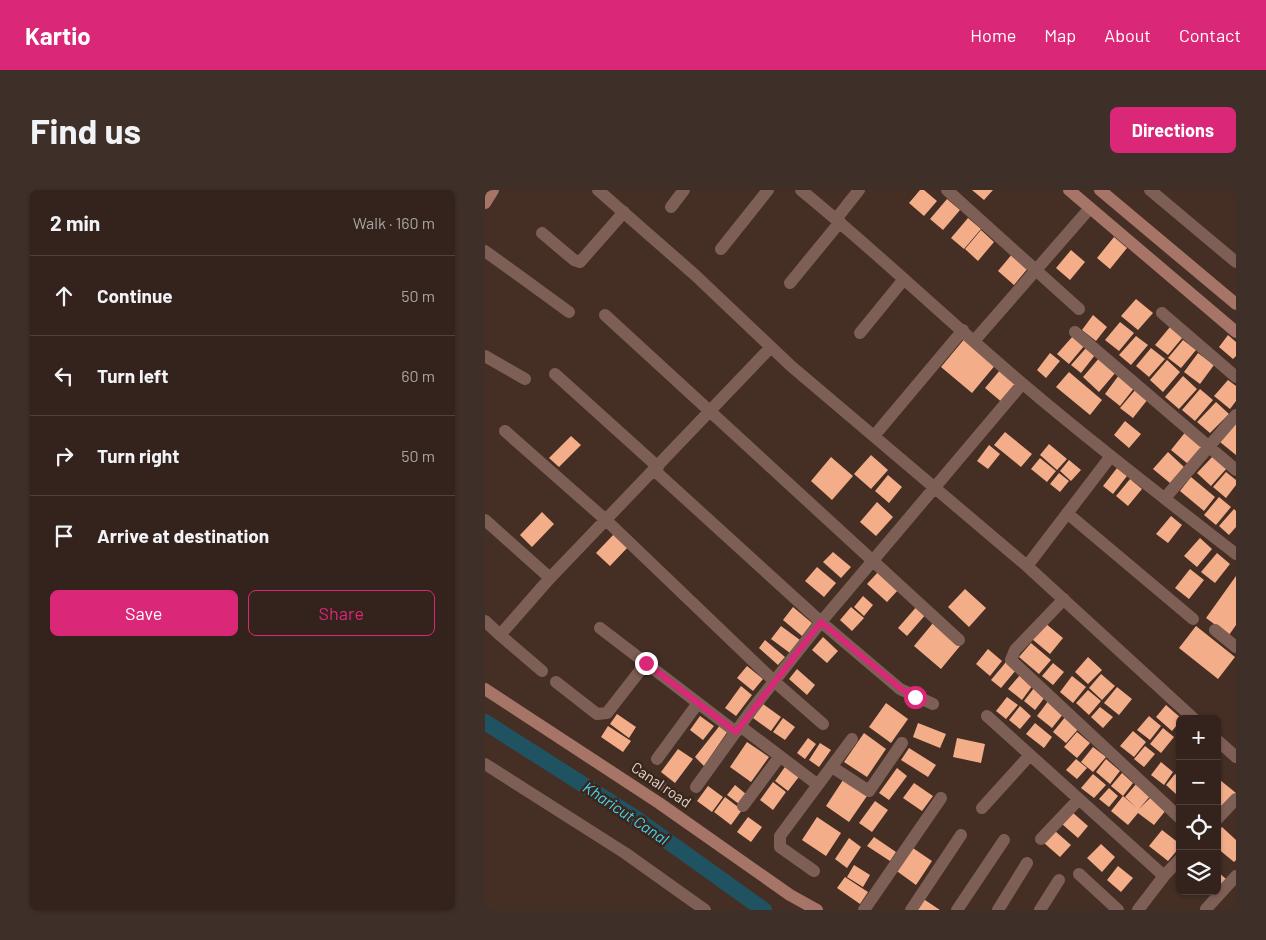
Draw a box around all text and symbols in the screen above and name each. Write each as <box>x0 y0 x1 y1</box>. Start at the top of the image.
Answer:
text: Kartio <box>25 21 91 50</box>
text: Home <box>970 24 1016 46</box>
text: Map <box>1044 24 1076 46</box>
text: About <box>1104 24 1151 46</box>
text: Contact <box>1179 24 1241 46</box>
button: Directions <box>1110 107 1236 153</box>
text: Find us <box>30 109 141 151</box>
text: 2 min <box>50 210 100 235</box>
text: Walk · 160 m <box>353 213 435 232</box>
icon: ahead <box>50 282 78 310</box>
text: Continue <box>97 284 173 307</box>
text: 50 m <box>401 286 435 305</box>
icon: left <box>50 362 78 390</box>
text: Turn left <box>97 364 168 387</box>
text: 60 m <box>401 366 435 385</box>
icon: right <box>50 442 78 470</box>
text: Turn right <box>97 444 179 467</box>
text: 50 m <box>401 446 435 465</box>
icon: arrive <box>50 522 78 550</box>
text: Arrive at destination <box>97 524 269 547</box>
button: Save <box>50 590 238 636</box>
button: Share <box>248 590 435 636</box>
route end <box>635 652 658 675</box>
route start <box>904 686 927 709</box>
map controls <box>1176 715 1221 895</box>
button: + <box>1176 715 1221 760</box>
street label: Canal road <box>628 758 695 811</box>
button: − <box>1176 760 1221 805</box>
water label: Kharicut Canal <box>580 777 673 848</box>
button: locate <box>1176 805 1221 850</box>
button: layers <box>1176 850 1221 895</box>

